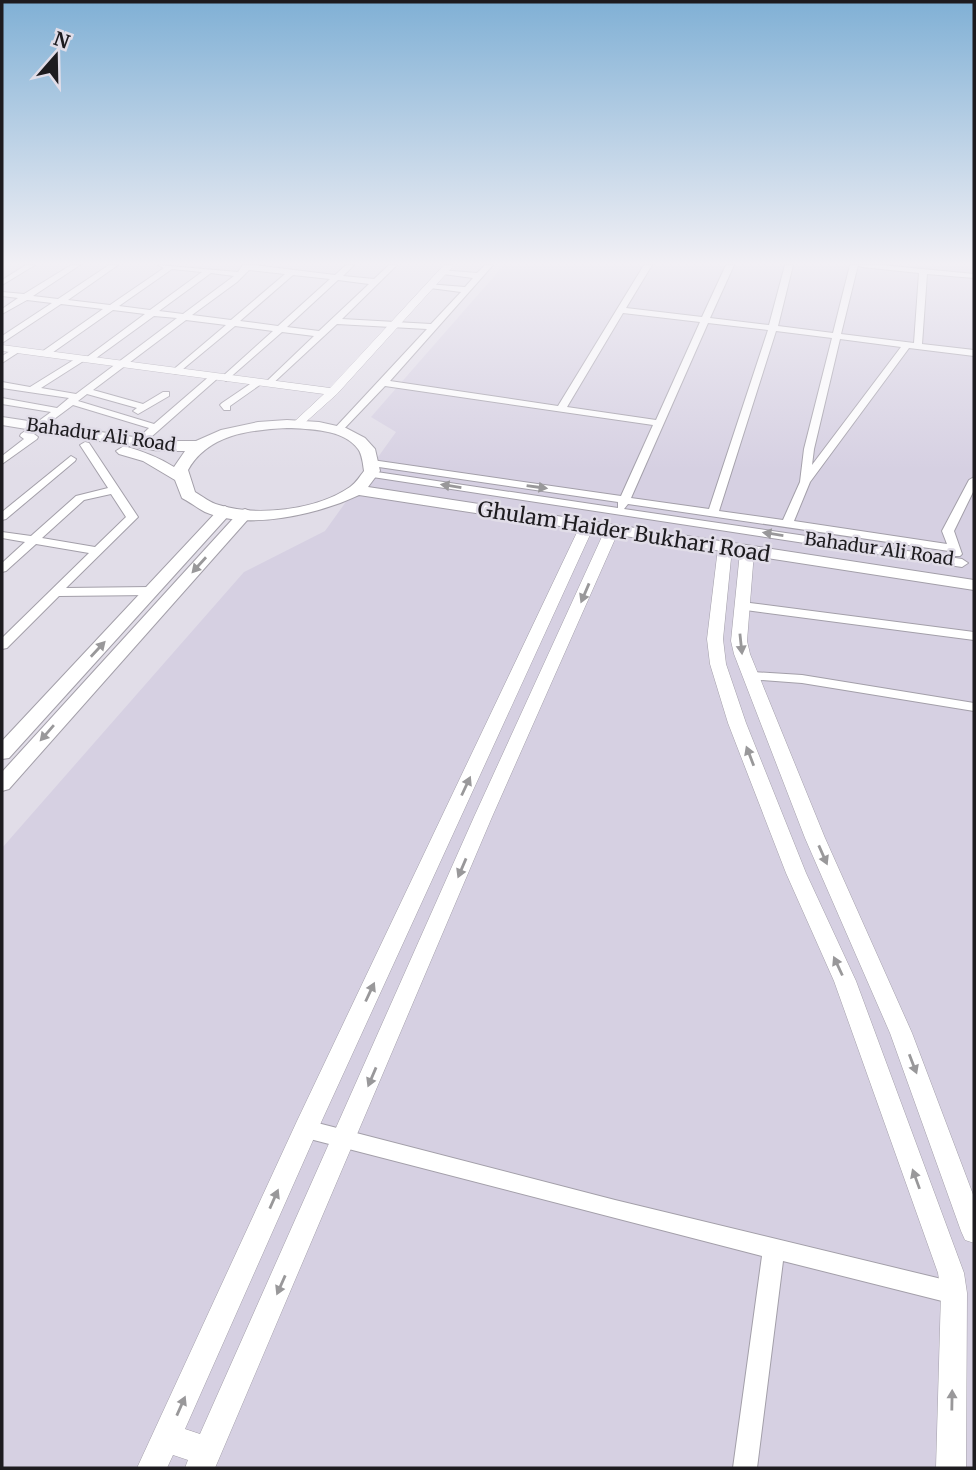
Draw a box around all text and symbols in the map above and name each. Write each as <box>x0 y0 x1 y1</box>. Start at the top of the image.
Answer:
north arrow <box>21 21 91 91</box>
text: N <box>51 26 73 54</box>
street label: Bahadur Ali Road <box>25 413 177 456</box>
one-way arrow <box>440 480 462 491</box>
one-way arrow <box>526 481 548 492</box>
street label: Ghulam Haider Bukhari Road <box>476 495 773 568</box>
street label: Bahadur Ali Road <box>803 527 955 570</box>
one-way arrow <box>762 528 784 539</box>
one-way arrow <box>192 556 208 573</box>
one-way arrow <box>579 583 590 604</box>
one-way arrow <box>736 633 747 655</box>
one-way arrow <box>89 641 105 658</box>
one-way arrow <box>39 725 55 742</box>
one-way arrow <box>744 746 755 767</box>
one-way arrow <box>460 776 472 796</box>
one-way arrow <box>817 845 829 865</box>
one-way arrow <box>456 857 467 878</box>
one-way arrow <box>832 956 844 976</box>
one-way arrow <box>364 982 375 1002</box>
one-way arrow <box>908 1054 919 1075</box>
one-way arrow <box>366 1066 377 1087</box>
one-way arrow <box>911 1169 922 1190</box>
one-way arrow <box>268 1189 280 1209</box>
one-way arrow <box>275 1275 287 1295</box>
one-way arrow <box>946 1389 958 1411</box>
one-way arrow <box>175 1396 187 1416</box>

